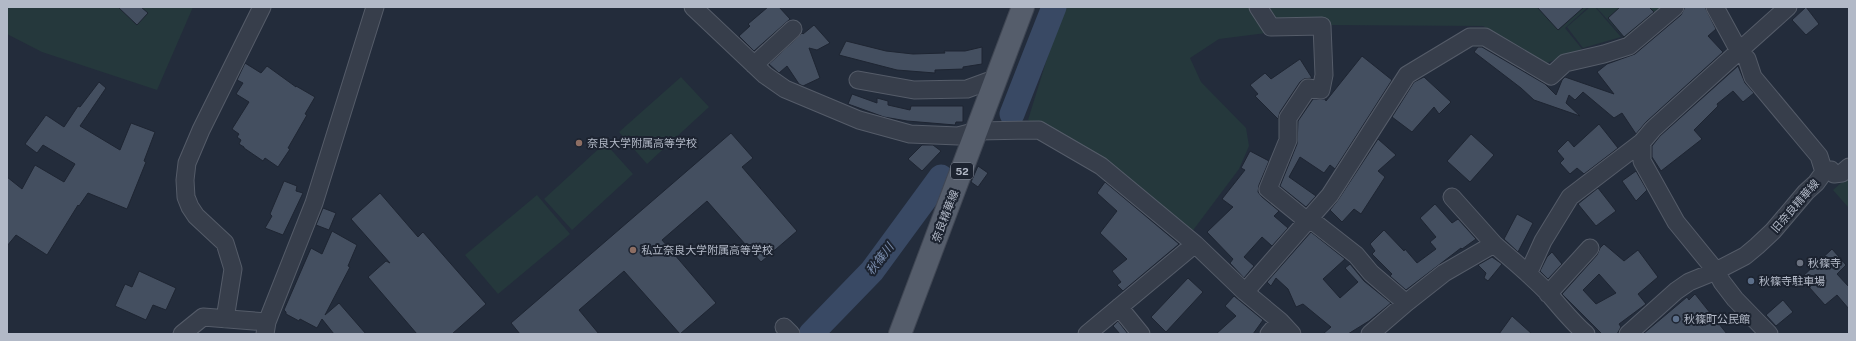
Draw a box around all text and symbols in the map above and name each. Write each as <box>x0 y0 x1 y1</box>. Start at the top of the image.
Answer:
place label: 奈良大学附属高等学校 <box>587 137 697 149</box>
marker: 奈良大学附属高等学校 <box>574 138 584 148</box>
road number: 52 <box>951 163 973 179</box>
street label: 旧奈良精華線 <box>1769 177 1821 235</box>
street label: 奈良精華線 <box>930 188 960 244</box>
water label: 秋篠川 <box>863 239 898 277</box>
place label: 私立奈良大学附属高等学校 <box>641 244 773 256</box>
marker: 私立奈良大学附属高等学校 <box>628 245 638 255</box>
place label: 秋篠寺 <box>1808 257 1841 269</box>
marker: 秋篠寺 <box>1795 258 1805 268</box>
place label: 秋篠寺駐車場 <box>1759 275 1825 287</box>
marker: 秋篠寺駐車場 <box>1746 276 1756 286</box>
place label: 秋篠町公民館 <box>1684 313 1750 325</box>
marker: 秋篠町公民館 <box>1671 314 1681 324</box>

